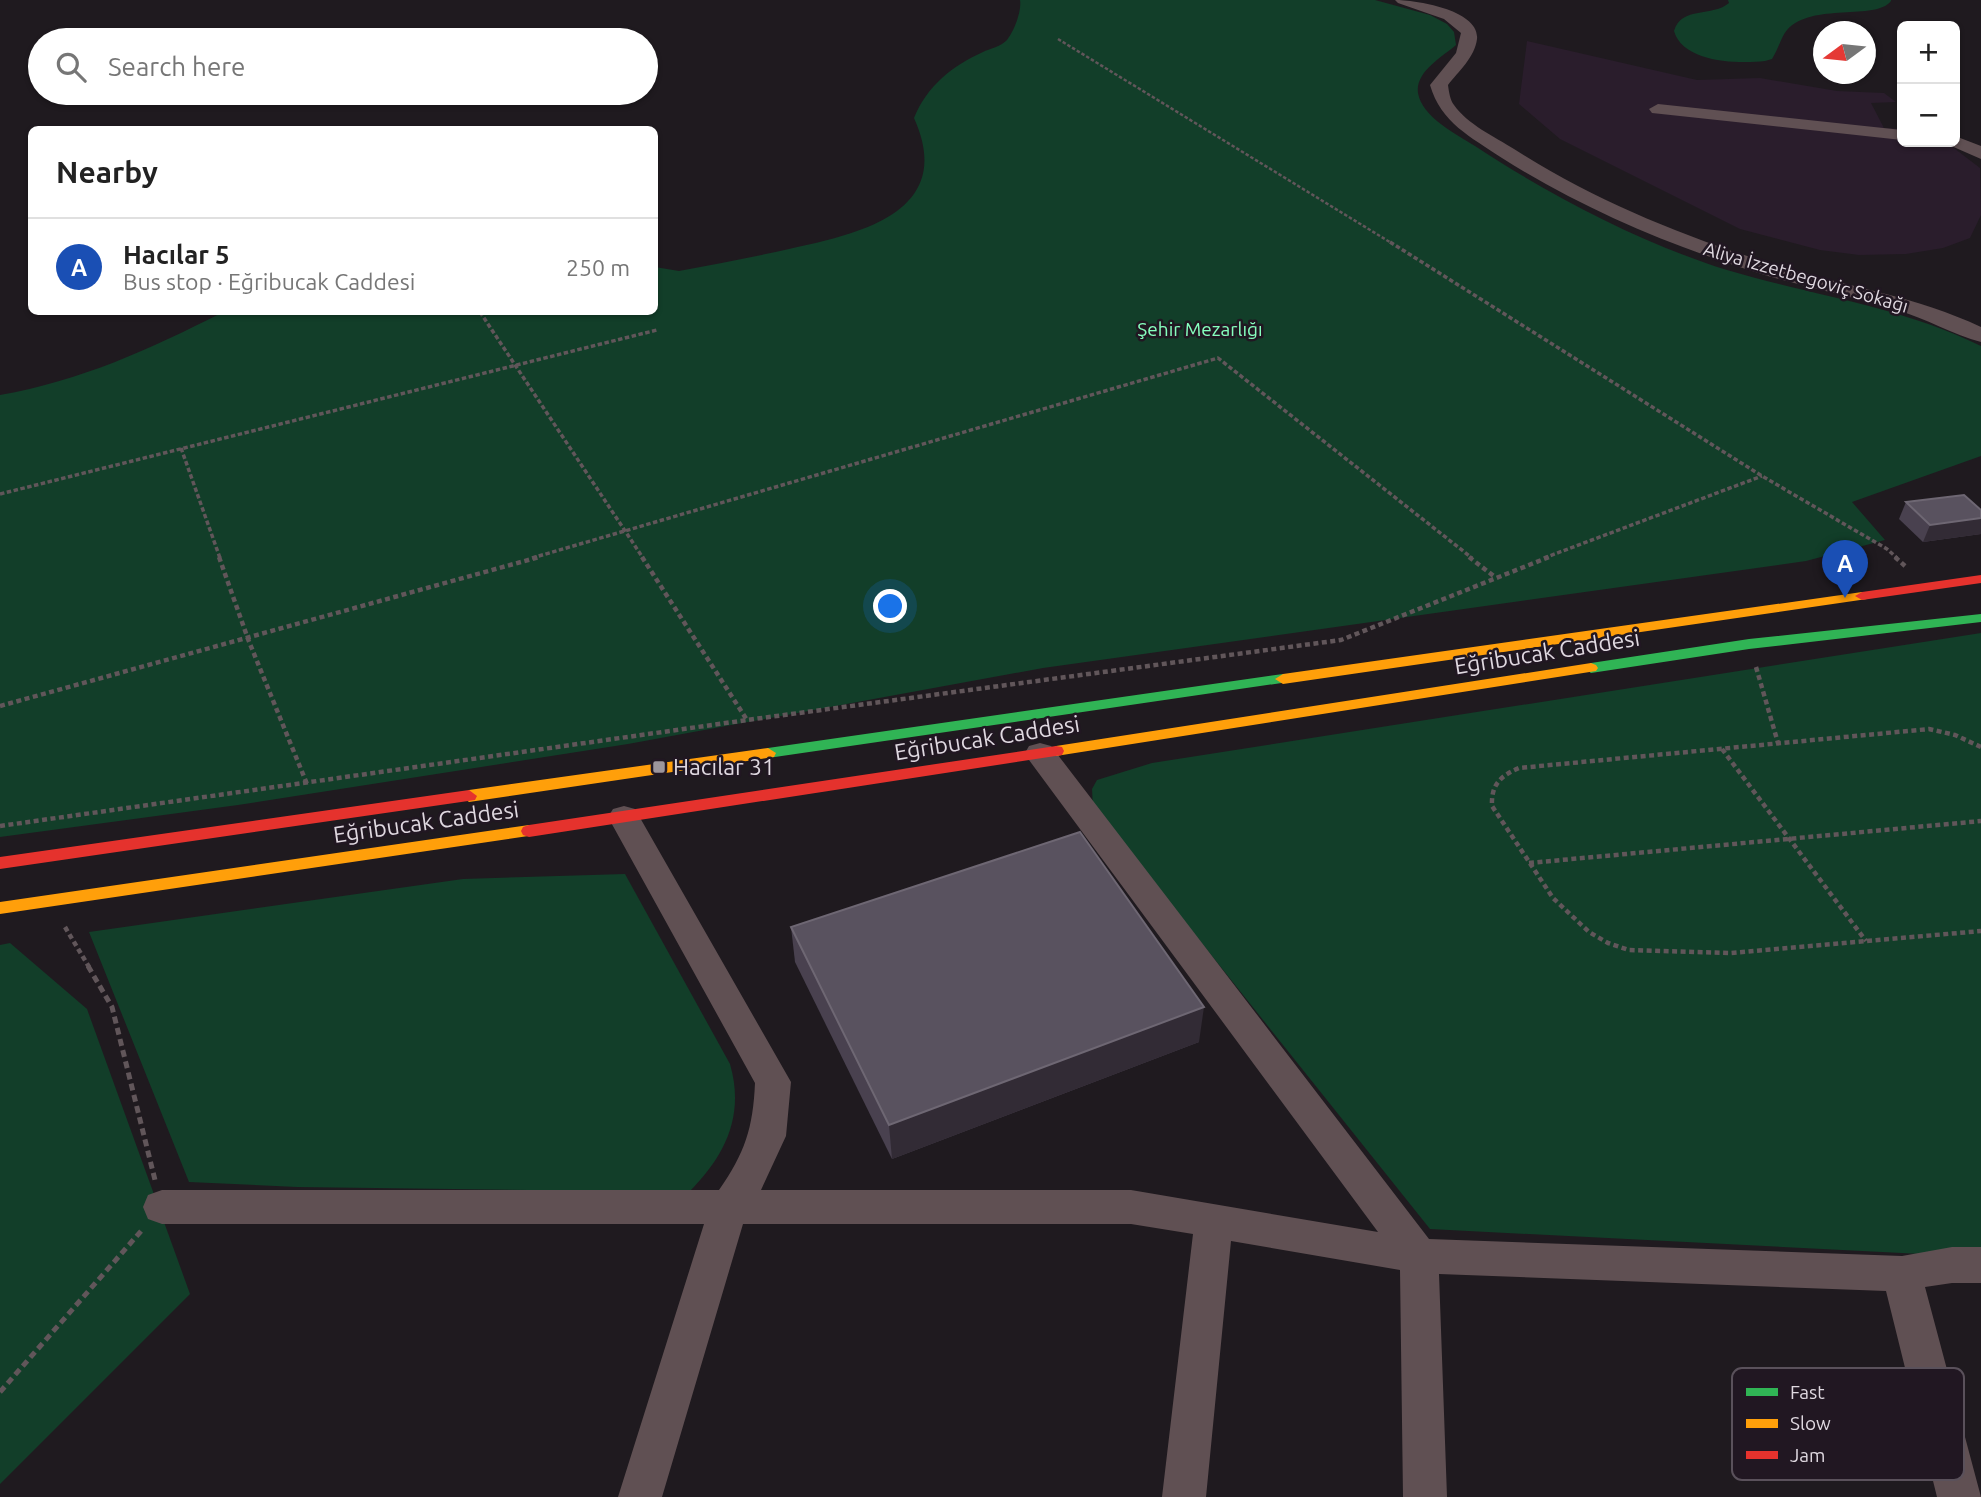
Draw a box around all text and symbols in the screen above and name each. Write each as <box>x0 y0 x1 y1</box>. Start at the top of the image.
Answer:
north arrow <box>1813 21 1876 84</box>
map controls <box>1897 21 1960 147</box>
button: + <box>1897 21 1960 84</box>
search box <box>28 28 658 105</box>
icon: search <box>52 48 90 86</box>
text: Search here <box>108 52 245 81</box>
button: − <box>1897 84 1960 147</box>
text: Nearby <box>56 155 158 189</box>
street label: Aliya İzzetbegoviç Sokağı <box>1701 237 1911 317</box>
text: Hacılar 5 <box>123 240 230 269</box>
text: A <box>71 255 87 280</box>
text: 250 m <box>566 255 630 280</box>
text: Bus stop · Eğribucak Caddesi <box>123 269 415 294</box>
park label: Şehir Mezarlığı <box>1137 318 1263 340</box>
pin: A <box>1822 540 1868 598</box>
your location <box>873 589 907 623</box>
street label: Eğribucak Caddesi <box>1453 625 1641 678</box>
street label: Eğribucak Caddesi <box>893 711 1081 764</box>
place label: Hacılar 31 <box>673 754 775 779</box>
marker: Hacılar 31 <box>651 759 667 775</box>
street label: Eğribucak Caddesi <box>332 796 520 847</box>
legend <box>1732 1368 1964 1480</box>
text: Fast <box>1790 1381 1825 1403</box>
text: Slow <box>1790 1412 1831 1434</box>
text: Jam <box>1790 1444 1826 1466</box>

